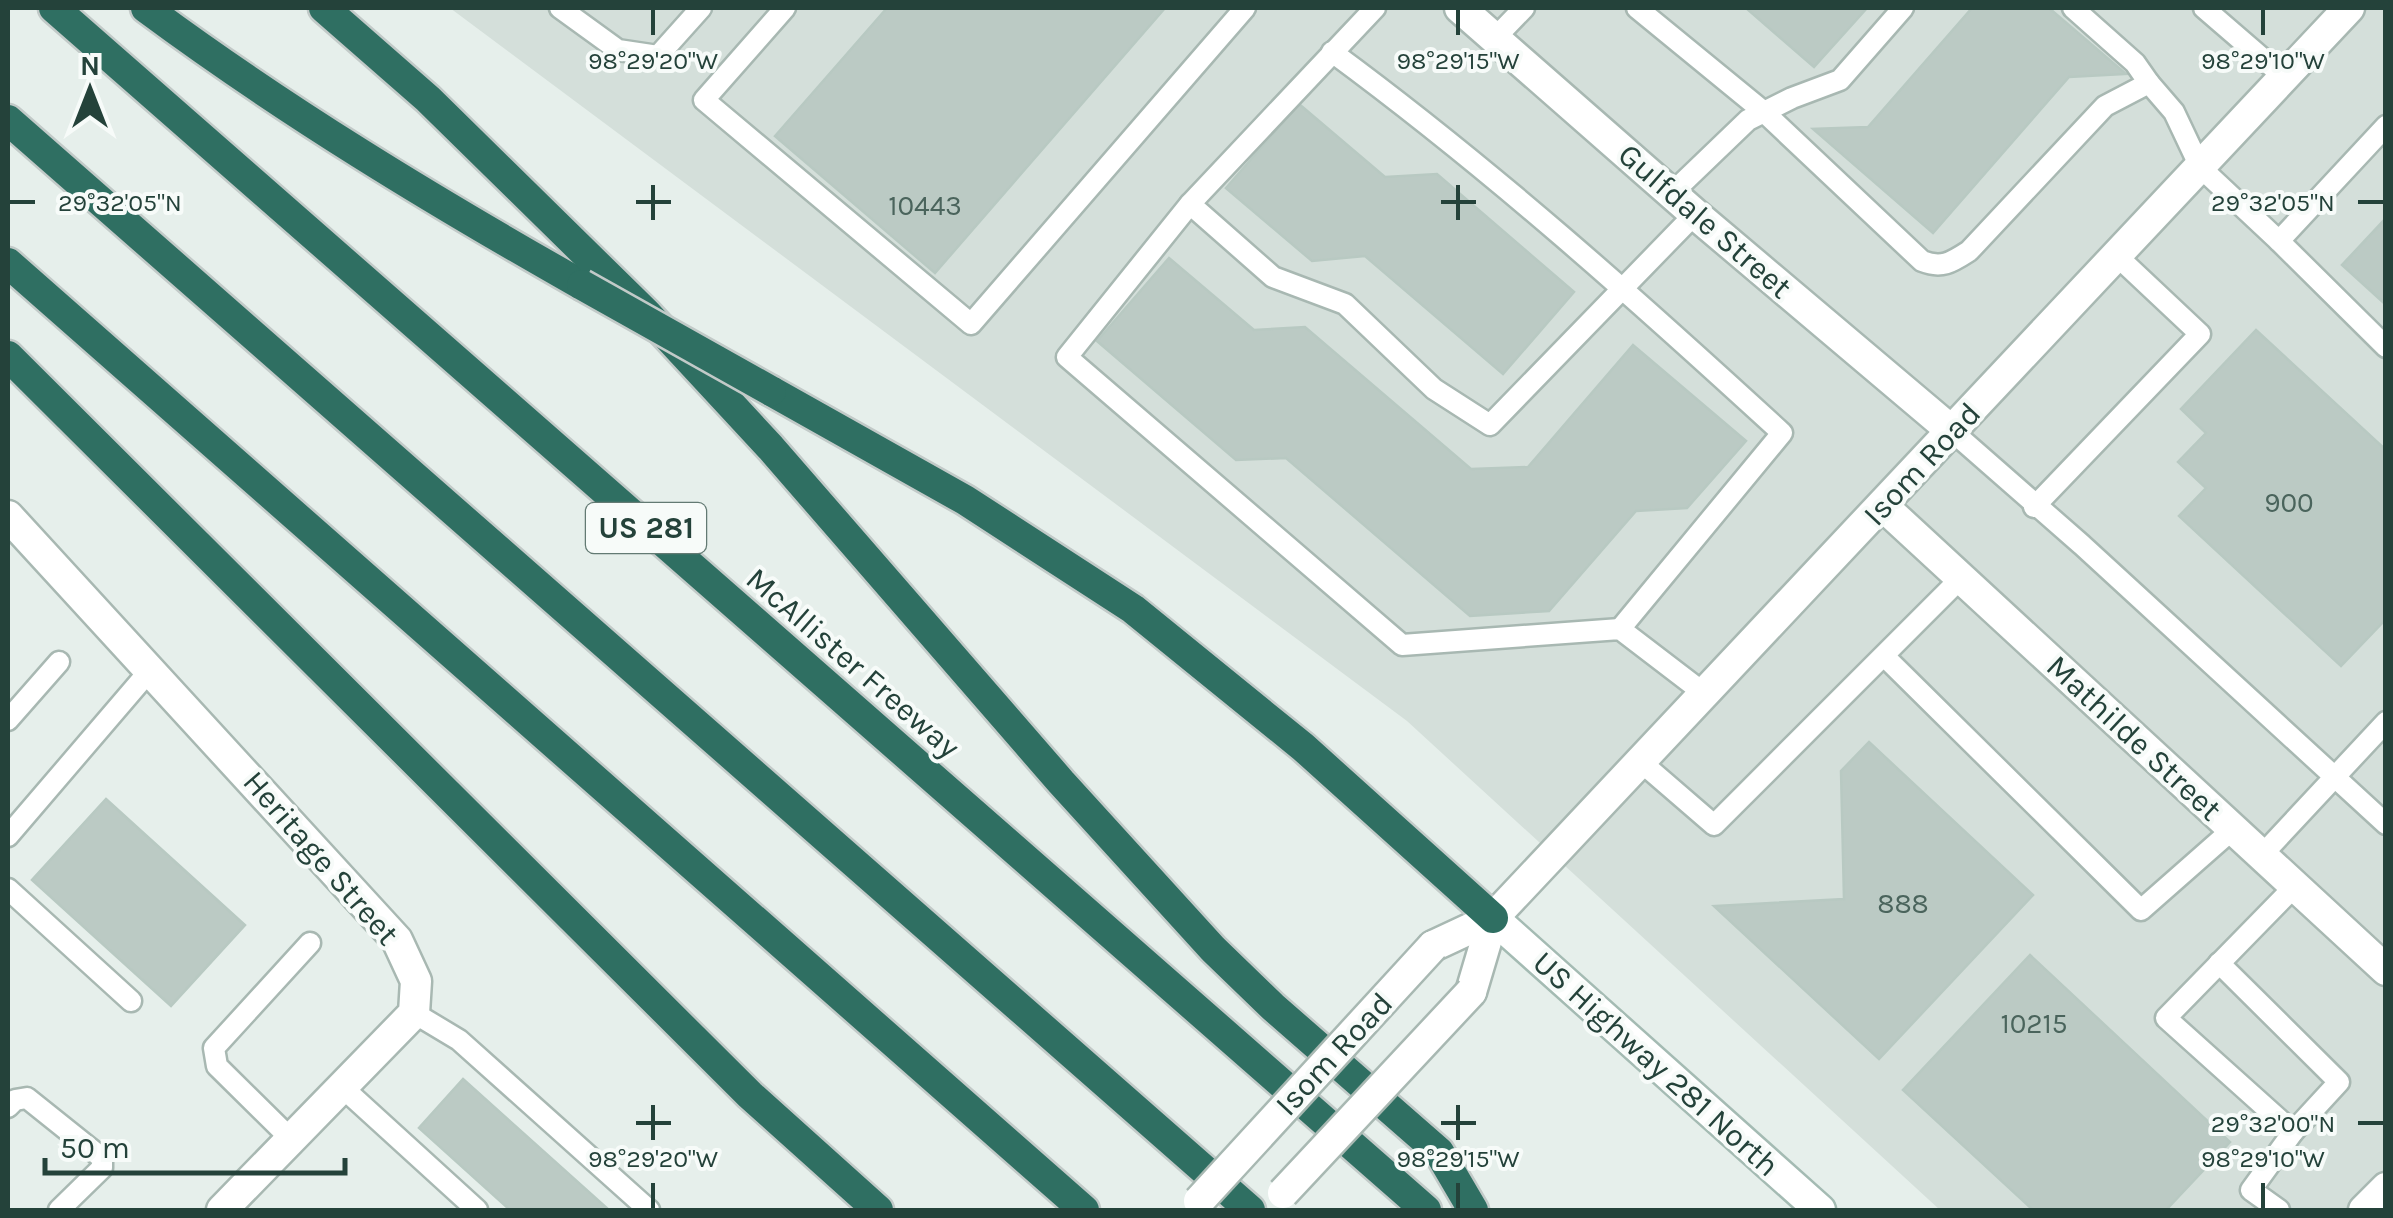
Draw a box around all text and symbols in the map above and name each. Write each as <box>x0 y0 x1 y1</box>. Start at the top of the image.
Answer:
north arrow <box>40 40 140 140</box>
text: 98°29'20"W <box>588 46 718 75</box>
text: 98°29'15"W <box>1396 46 1520 75</box>
text: 98°29'10"W <box>2201 46 2325 75</box>
text: N <box>80 49 100 82</box>
street label: Gulfdale Street <box>1611 136 1799 306</box>
text: 29°32'05"N <box>58 188 182 217</box>
text: 29°32'05"N <box>2211 188 2335 217</box>
house number: 10443 <box>888 189 962 222</box>
street label: Isom Road <box>1856 395 1988 533</box>
house number: 900 <box>2264 486 2314 519</box>
road number: US 281 <box>586 503 706 553</box>
street label: McAllister Freeway <box>739 560 967 766</box>
street label: Mathilde Street <box>2039 648 2229 828</box>
street label: Heritage Street <box>235 763 407 953</box>
house number: 888 <box>1877 887 1929 920</box>
street label: US Highway 281 North <box>1525 944 1787 1184</box>
street label: Isom Road <box>1268 985 1400 1123</box>
house number: 10215 <box>2000 1007 2068 1040</box>
text: 29°32'00"N <box>2211 1109 2335 1138</box>
scale bar <box>45 1113 345 1175</box>
text: 50 m <box>60 1130 130 1166</box>
text: 98°29'20"W <box>588 1144 718 1173</box>
text: 98°29'15"W <box>1396 1144 1520 1173</box>
text: 98°29'10"W <box>2201 1144 2325 1173</box>

